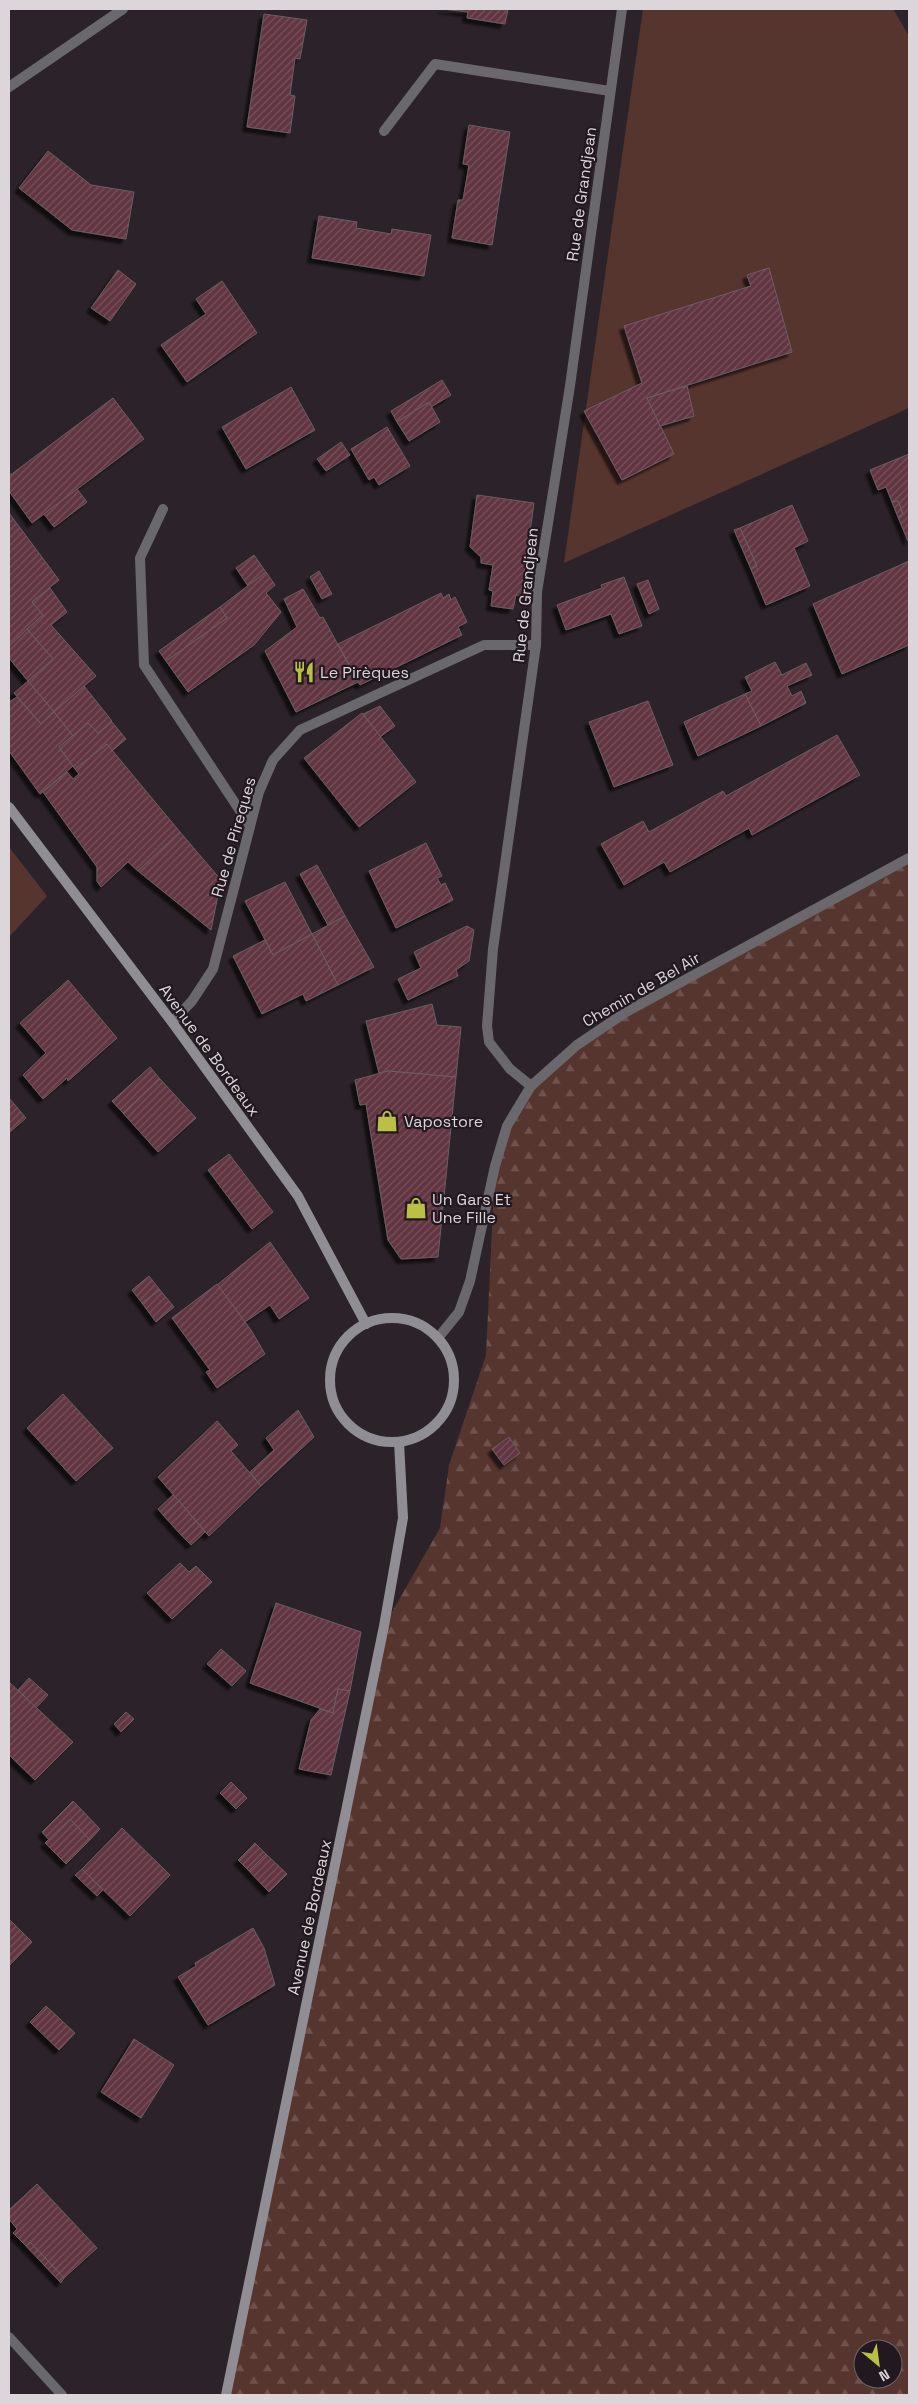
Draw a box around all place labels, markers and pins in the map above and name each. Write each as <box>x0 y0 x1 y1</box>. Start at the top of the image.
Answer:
restaurant icon: Le Pirèques <box>291 659 317 685</box>
place label: Le Pirèques <box>320 662 409 683</box>
shop icon: Vapostore <box>374 1108 400 1134</box>
place label: Vapostore <box>404 1111 483 1132</box>
place label: Un Gars Et Une Fille <box>432 1189 511 1228</box>
shop icon: Un Gars Et Une Fille <box>403 1195 429 1221</box>

